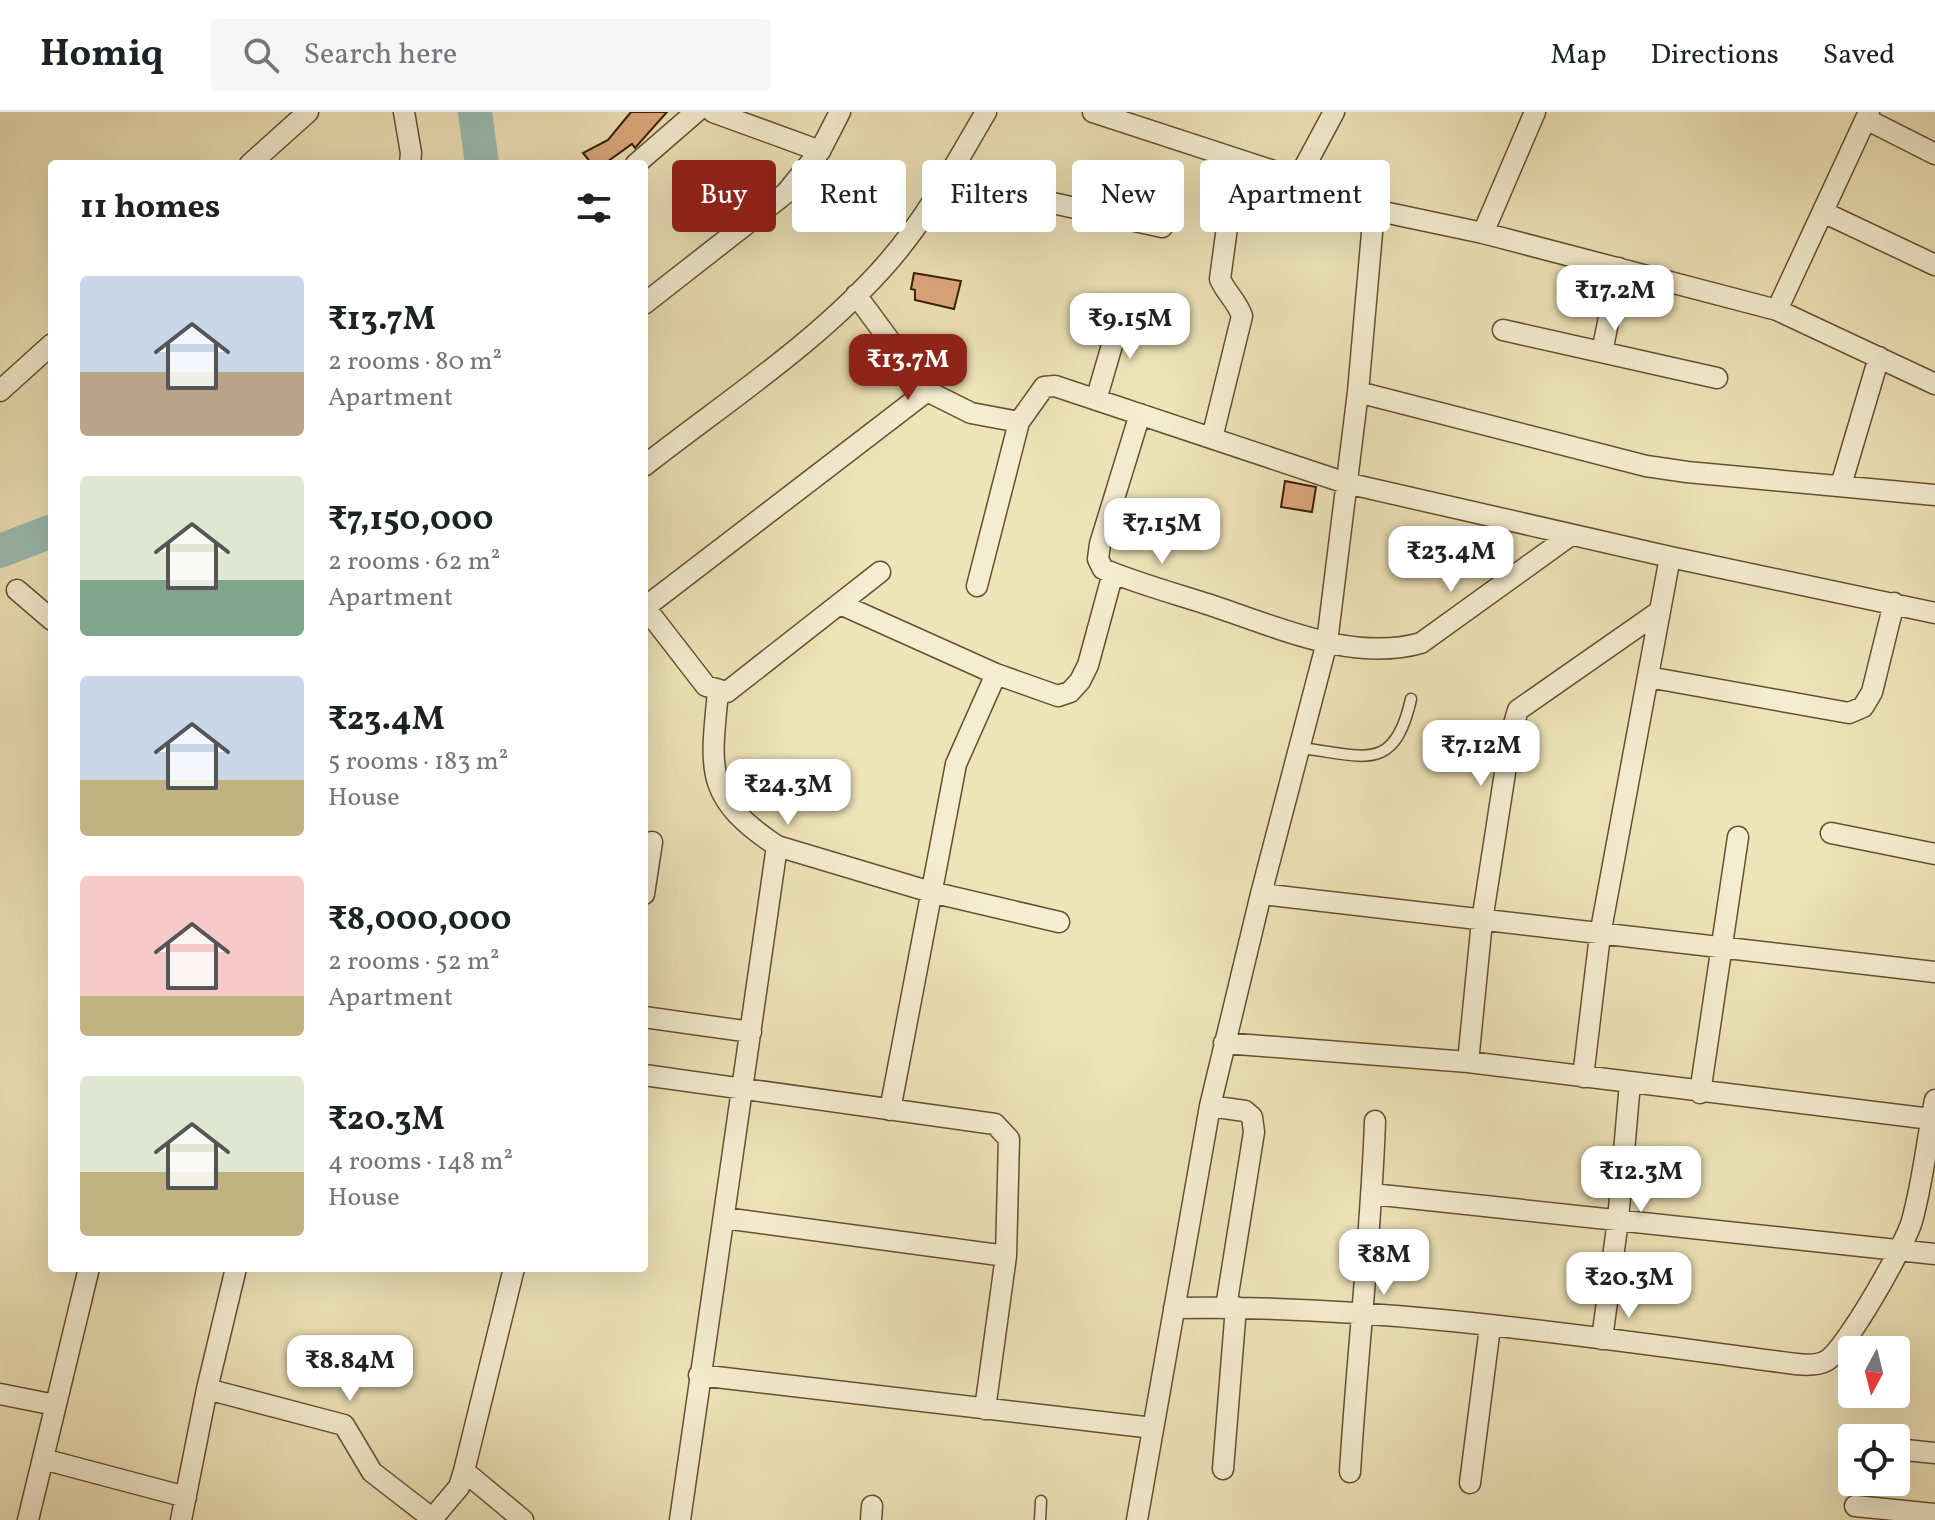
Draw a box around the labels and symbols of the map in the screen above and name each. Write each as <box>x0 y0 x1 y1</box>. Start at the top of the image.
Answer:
pin: ₹17.2M <box>1550 265 1680 333</box>
pin: ₹9.15M <box>1065 293 1195 361</box>
pin: ₹13.7M <box>843 334 973 402</box>
pin: ₹7.15M <box>1097 498 1227 566</box>
pin: ₹23.4M <box>1386 526 1516 594</box>
pin: ₹7.12M <box>1416 720 1546 788</box>
pin: ₹24.3M <box>723 759 853 827</box>
pin: ₹12.3M <box>1576 1146 1706 1214</box>
pin: ₹8M <box>1345 1229 1423 1297</box>
pin: ₹20.3M <box>1564 1252 1694 1320</box>
pin: ₹8.84M <box>285 1335 415 1403</box>
north arrow <box>1838 1336 1910 1408</box>

